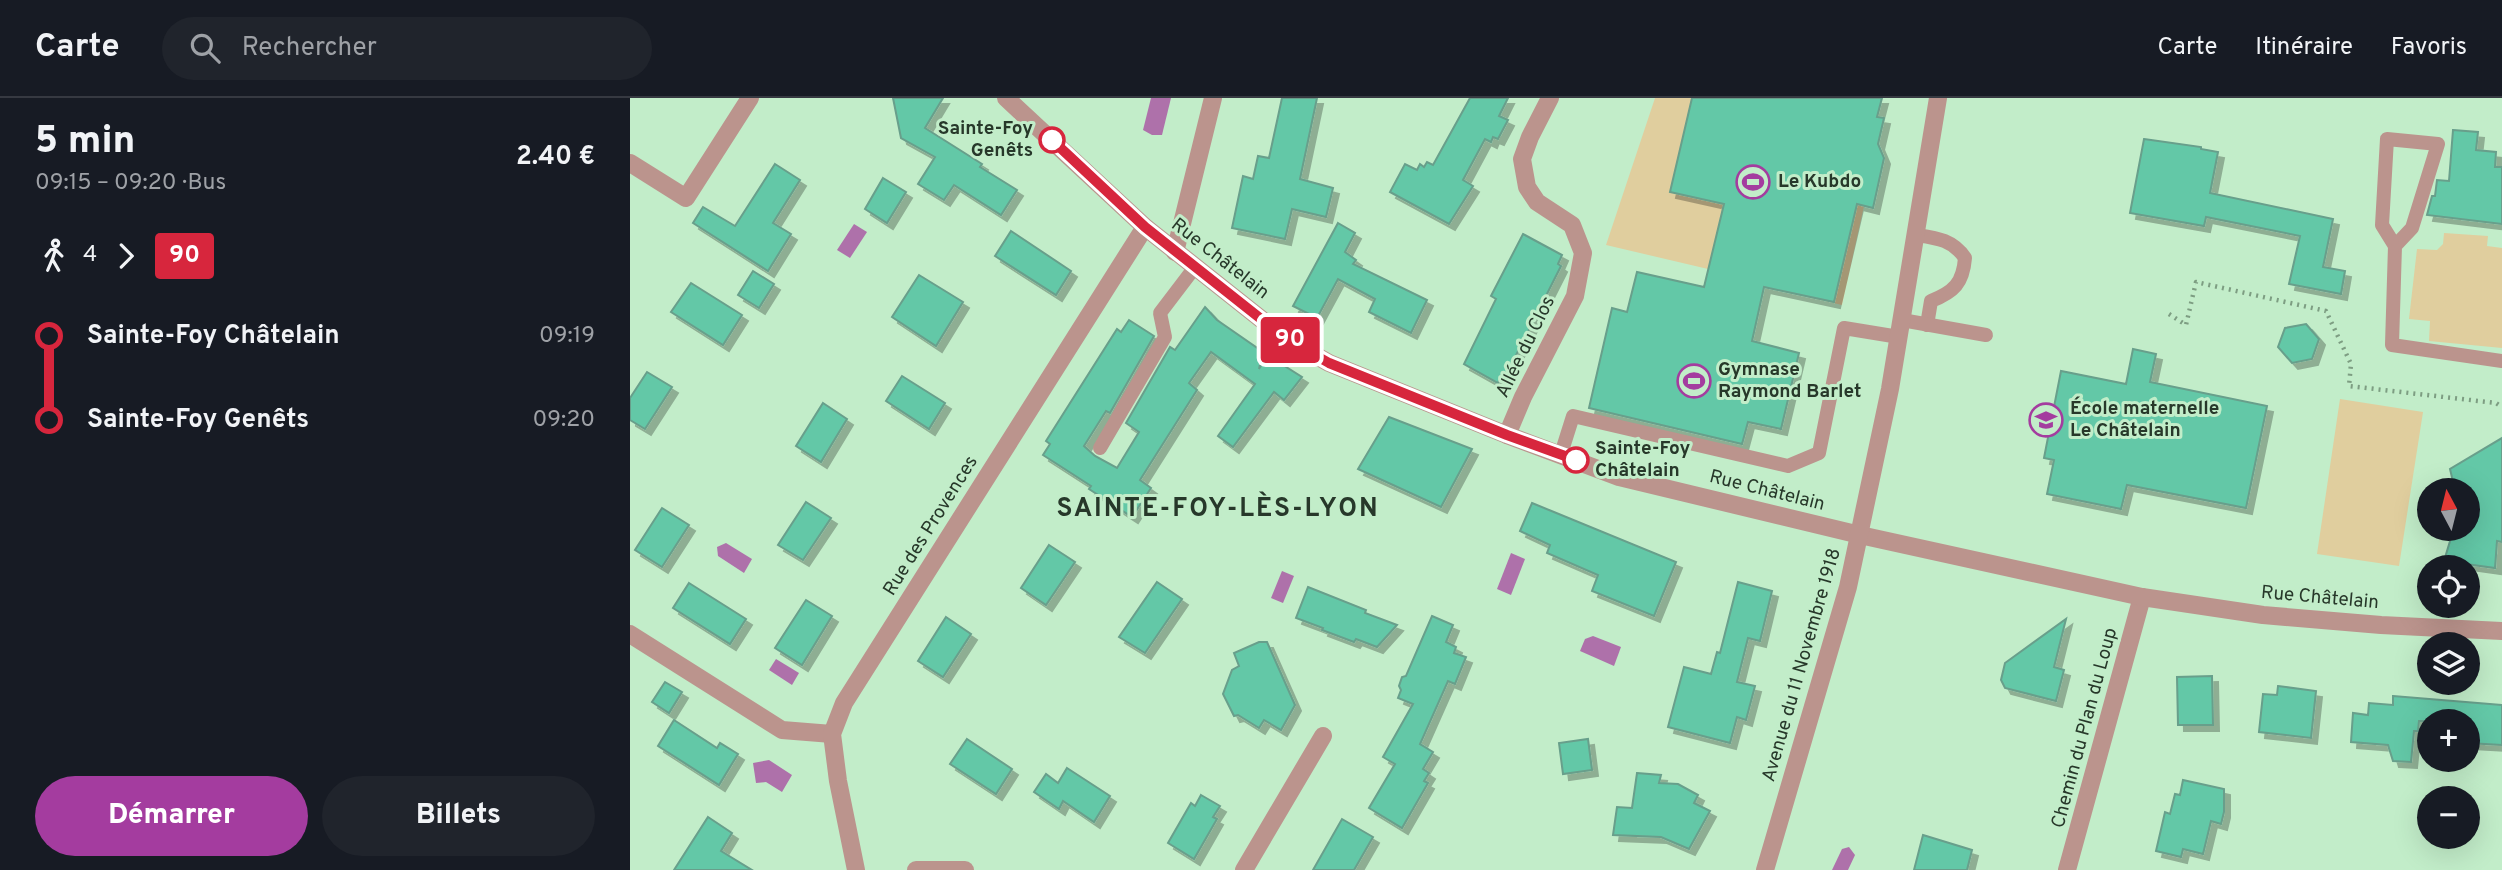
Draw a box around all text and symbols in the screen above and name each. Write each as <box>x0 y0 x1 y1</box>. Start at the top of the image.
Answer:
search box <box>162 17 652 80</box>
text: Carte <box>35 27 120 69</box>
icon: search <box>186 29 224 67</box>
text: Rechercher <box>242 32 377 65</box>
text: Carte <box>2157 33 2217 63</box>
text: Itinéraire <box>2255 33 2353 63</box>
text: Favoris <box>2391 33 2467 63</box>
place label: Sainte-Foy Genêts <box>938 117 1033 163</box>
text: 5 min <box>35 118 135 167</box>
marker: Sainte-Foy Genêts <box>1039 127 1065 153</box>
text: 2.40 € <box>516 141 595 174</box>
sports icon: Le Kubdo <box>1734 163 1772 201</box>
text: 09:15 – 09:20 · Bus <box>35 169 226 198</box>
place label: Le Kubdo <box>1778 170 1861 194</box>
street label: Rue Châtelain <box>1166 213 1274 305</box>
icon: walk <box>35 237 73 275</box>
icon: forward <box>107 237 145 275</box>
text: 4 <box>83 241 97 270</box>
text: 90 <box>169 241 200 271</box>
street label: Allée du Clos <box>1491 292 1561 402</box>
line badge: 90 <box>1258 317 1322 363</box>
text: Sainte-Foy Châtelain <box>87 320 340 353</box>
text: 09:19 <box>539 322 595 351</box>
text: 90 <box>1275 325 1305 355</box>
place label: Gymnase Raymond Barlet <box>1718 358 1862 404</box>
sports icon: Gymnase Raymond Barlet <box>1675 362 1713 400</box>
place label: École maternelle Le Châtelain <box>2070 396 2219 443</box>
school or university icon: École maternelle Le Châtelain <box>2027 401 2065 439</box>
text: Sainte-Foy Genêts <box>87 404 309 437</box>
text: 09:20 <box>532 406 595 435</box>
place label: Sainte-Foy Châtelain <box>1595 437 1690 483</box>
marker: Sainte-Foy Châtelain <box>1563 447 1589 473</box>
street label: Rue des Provences <box>878 451 984 601</box>
street label: Rue Châtelain <box>1707 465 1827 517</box>
north arrow <box>2417 478 2480 541</box>
map controls <box>2417 478 2480 849</box>
district label: SAINTE-FOY-LÈS-LYON <box>1056 491 1380 526</box>
street label: Avenue du 11 Novembre 1918 <box>1757 545 1847 785</box>
button: locate <box>2417 555 2480 618</box>
street label: Rue Châtelain <box>2260 581 2380 615</box>
street label: Chemin du Plan du Loup <box>2047 625 2123 831</box>
button: layers <box>2417 632 2480 695</box>
button: + <box>2417 709 2480 772</box>
button: Démarrer <box>35 776 308 856</box>
button: Billets <box>322 776 595 856</box>
button: − <box>2417 786 2480 849</box>

